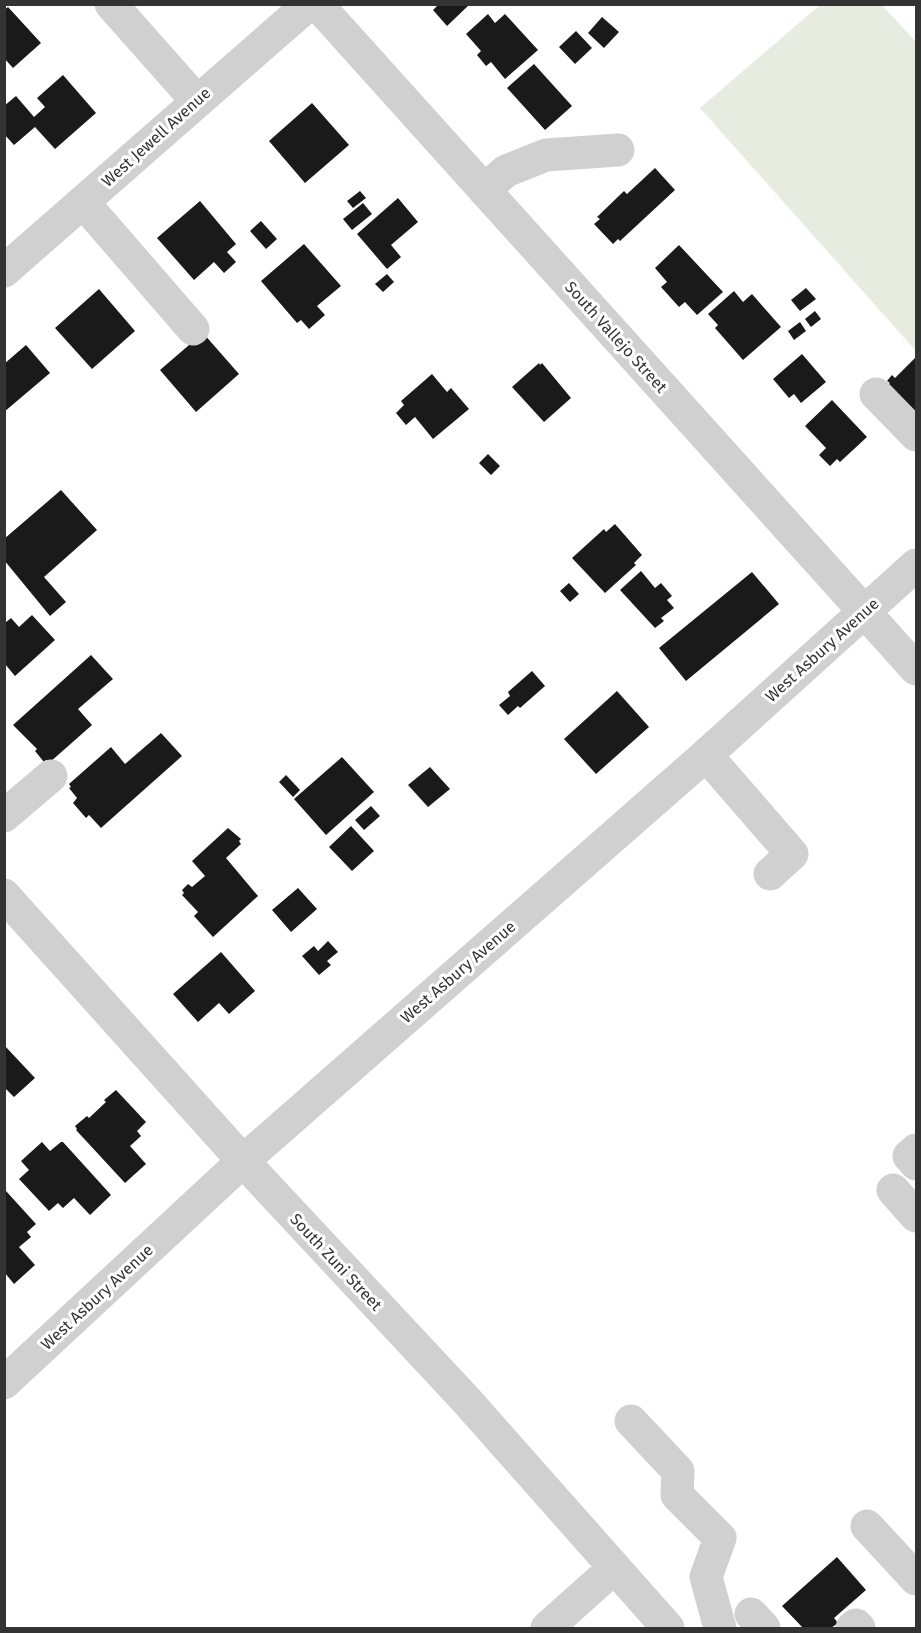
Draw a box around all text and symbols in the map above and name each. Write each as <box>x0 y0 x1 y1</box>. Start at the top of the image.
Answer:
street label: West Jewell Avenue <box>98 83 214 191</box>
street label: South Vallejo Street <box>561 277 671 397</box>
street label: West Asbury Avenue <box>761 594 883 706</box>
street label: West Asbury Avenue <box>397 917 519 1027</box>
street label: South Zuni Street <box>286 1210 386 1315</box>
street label: West Asbury Avenue <box>37 1240 157 1354</box>

